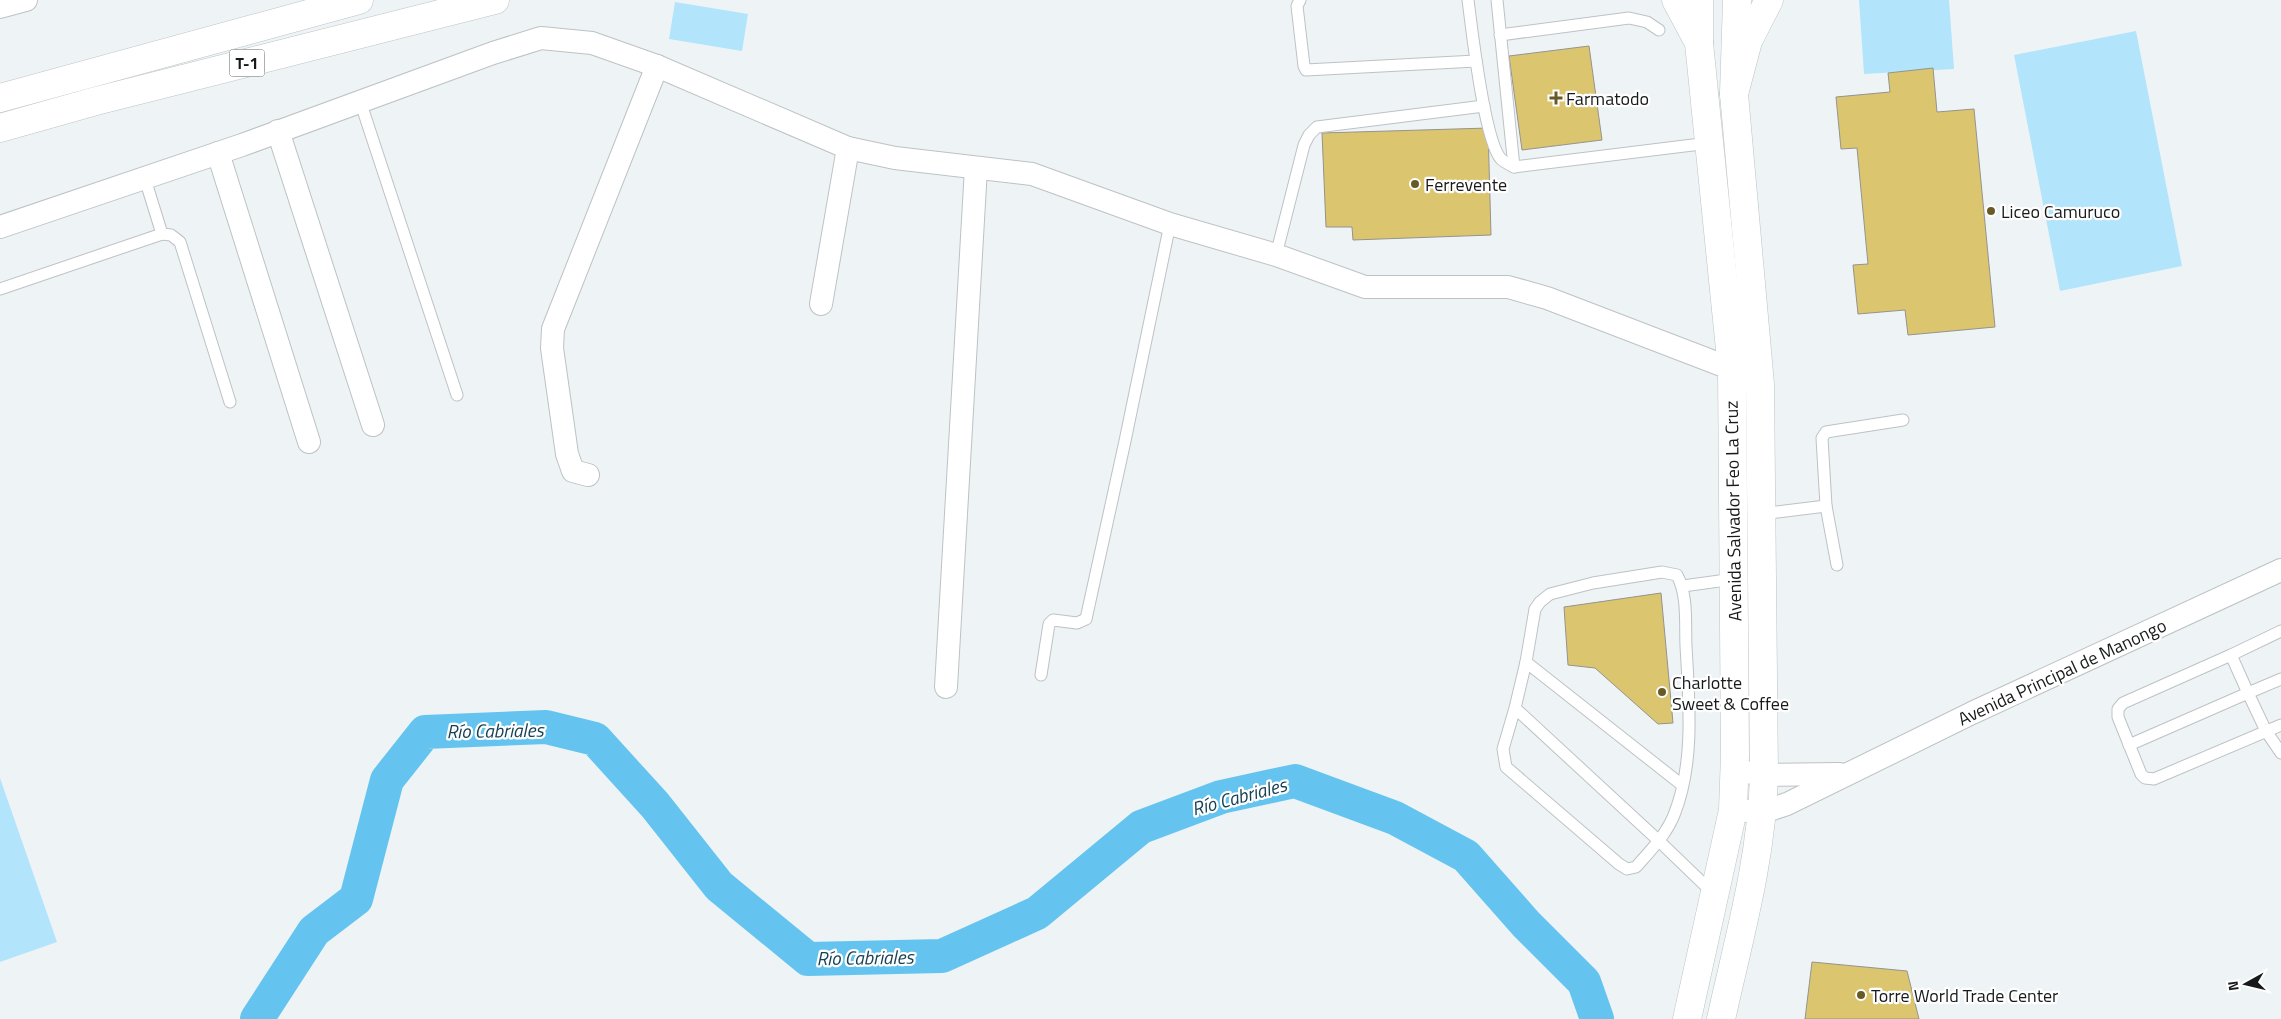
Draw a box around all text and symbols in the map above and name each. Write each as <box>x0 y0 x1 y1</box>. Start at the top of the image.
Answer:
road number: T-1 <box>230 49 264 76</box>
place label: Farmatodo <box>1566 85 1649 112</box>
marker: Farmatodo <box>1550 92 1562 104</box>
place label: Ferrevente <box>1425 171 1507 198</box>
marker: Ferrevente <box>1409 178 1421 190</box>
place label: Liceo Camuruco <box>2001 198 2120 225</box>
marker: Liceo Camuruco <box>1985 205 1997 217</box>
street label: Avenida Salvador Feo La Cruz <box>1718 400 1748 622</box>
street label: Avenida Principal de Manongo <box>1953 612 2171 732</box>
place label: Charlotte Sweet & Coffee <box>1672 669 1789 717</box>
marker: Charlotte Sweet & Coffee <box>1656 686 1668 698</box>
water label: Río Cabriales <box>446 715 546 745</box>
water label: Río Cabriales <box>1188 769 1291 823</box>
water label: Río Cabriales <box>816 942 916 972</box>
north arrow <box>2221 959 2271 1009</box>
text: N <box>2222 980 2244 992</box>
place label: Torre World Trade Center <box>1871 982 2058 1009</box>
marker: Torre World Trade Center <box>1855 989 1867 1001</box>

